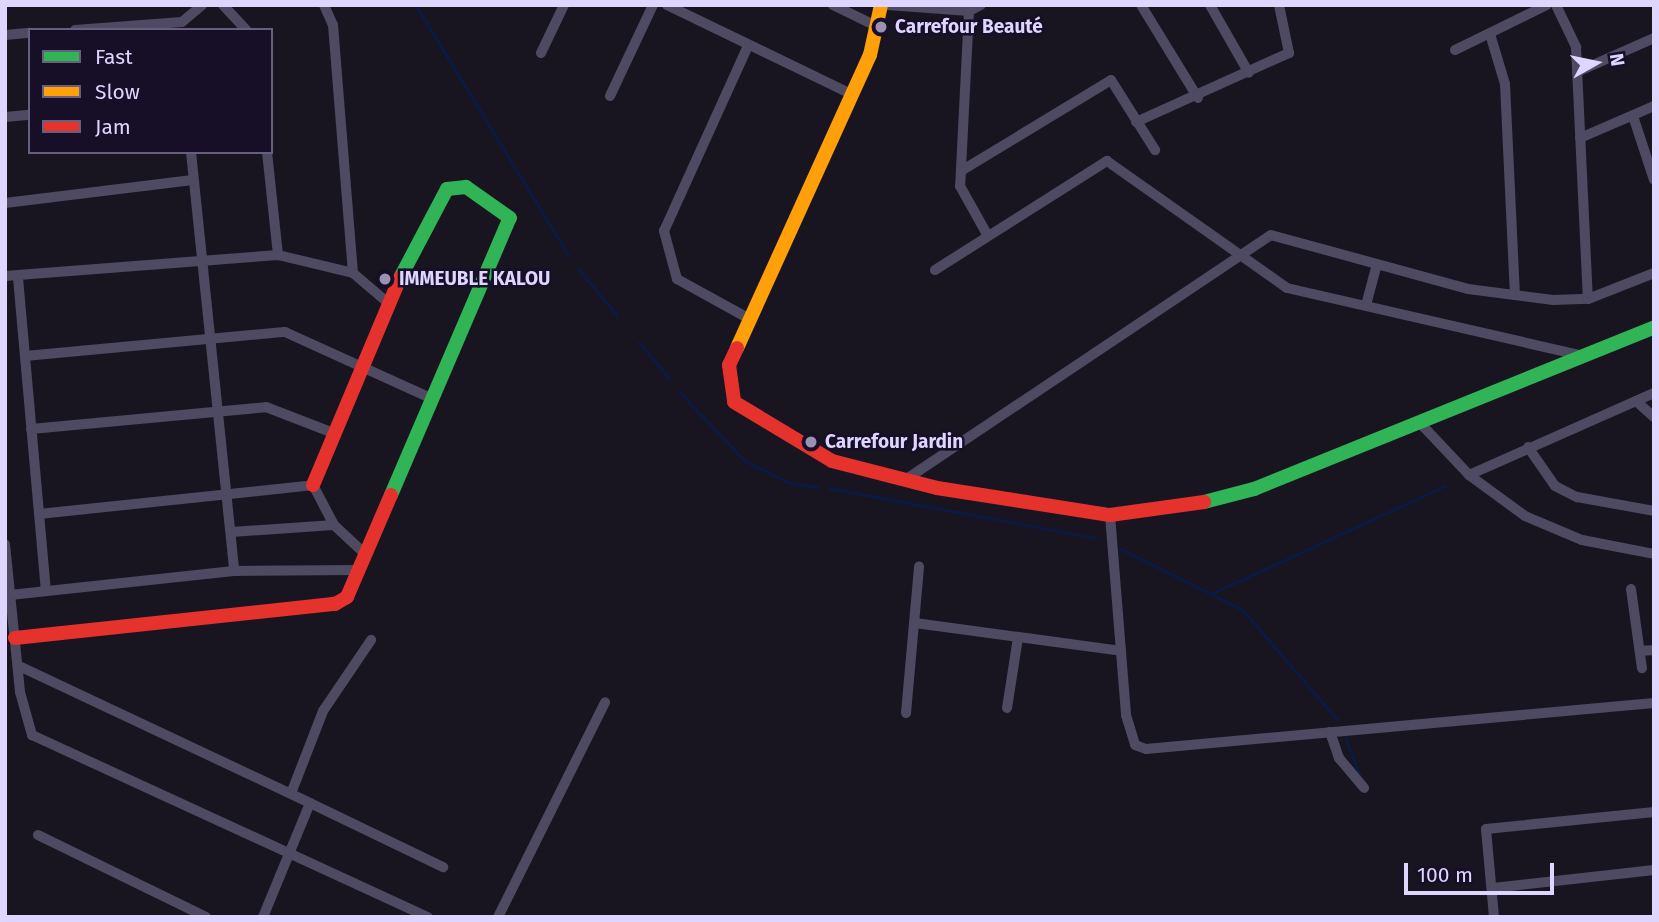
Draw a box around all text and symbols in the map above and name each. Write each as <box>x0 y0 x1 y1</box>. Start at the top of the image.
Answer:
place label: Carrefour Beauté <box>895 16 1043 38</box>
marker: Carrefour Beauté <box>873 19 889 35</box>
legend <box>28 28 273 154</box>
north arrow <box>1561 28 1631 98</box>
text: Fast <box>95 44 133 70</box>
text: N <box>1605 52 1630 68</box>
text: Slow <box>95 79 140 105</box>
text: Jam <box>95 114 131 140</box>
place label: IMMEUBLE KALOU <box>399 268 550 290</box>
marker: IMMEUBLE KALOU <box>377 271 393 287</box>
place label: Carrefour Jardin <box>825 431 963 453</box>
marker: Carrefour Jardin <box>803 434 819 450</box>
scale bar <box>1407 848 1558 892</box>
text: 100 m <box>1417 862 1473 888</box>

